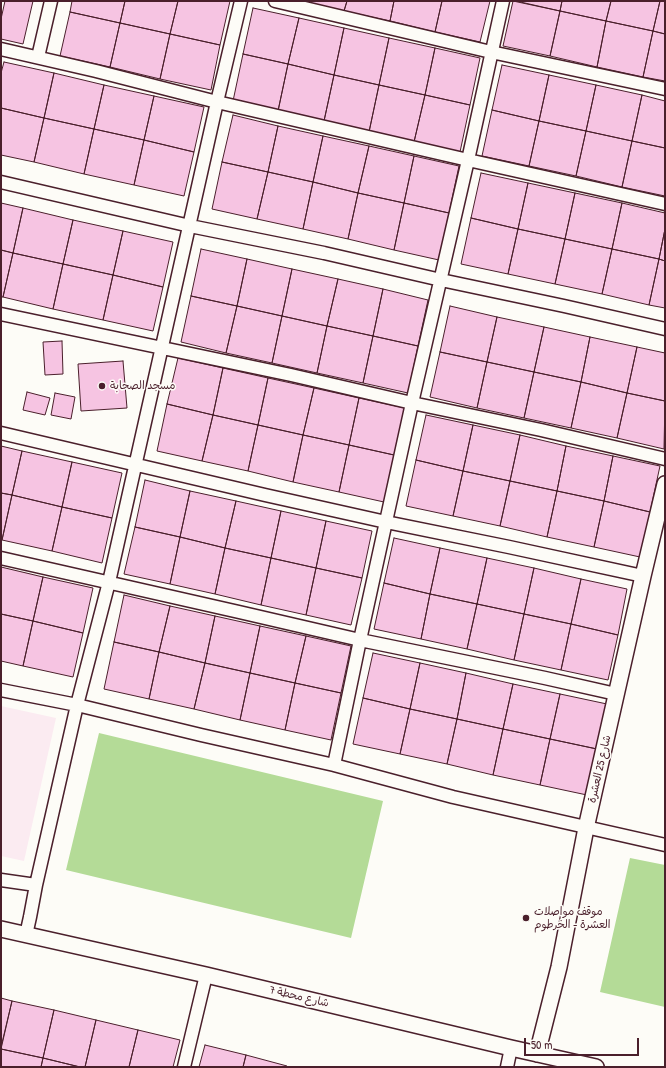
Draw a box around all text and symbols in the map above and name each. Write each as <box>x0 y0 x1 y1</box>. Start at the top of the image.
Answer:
place label: مسجد الصحابة <box>110 379 175 393</box>
marker: مسجد الصحابة <box>97 381 107 391</box>
street label: شارع 25 العشرة <box>586 734 614 804</box>
place label: موقف مواصلات العشرة - الخرطوم <box>534 905 611 931</box>
marker: موقف مواصلات العشرة - الخرطوم <box>521 913 531 923</box>
street label: شارع محطة 7 <box>268 984 330 1010</box>
scale bar <box>526 1030 641 1056</box>
text: 50 m <box>531 1036 552 1053</box>

